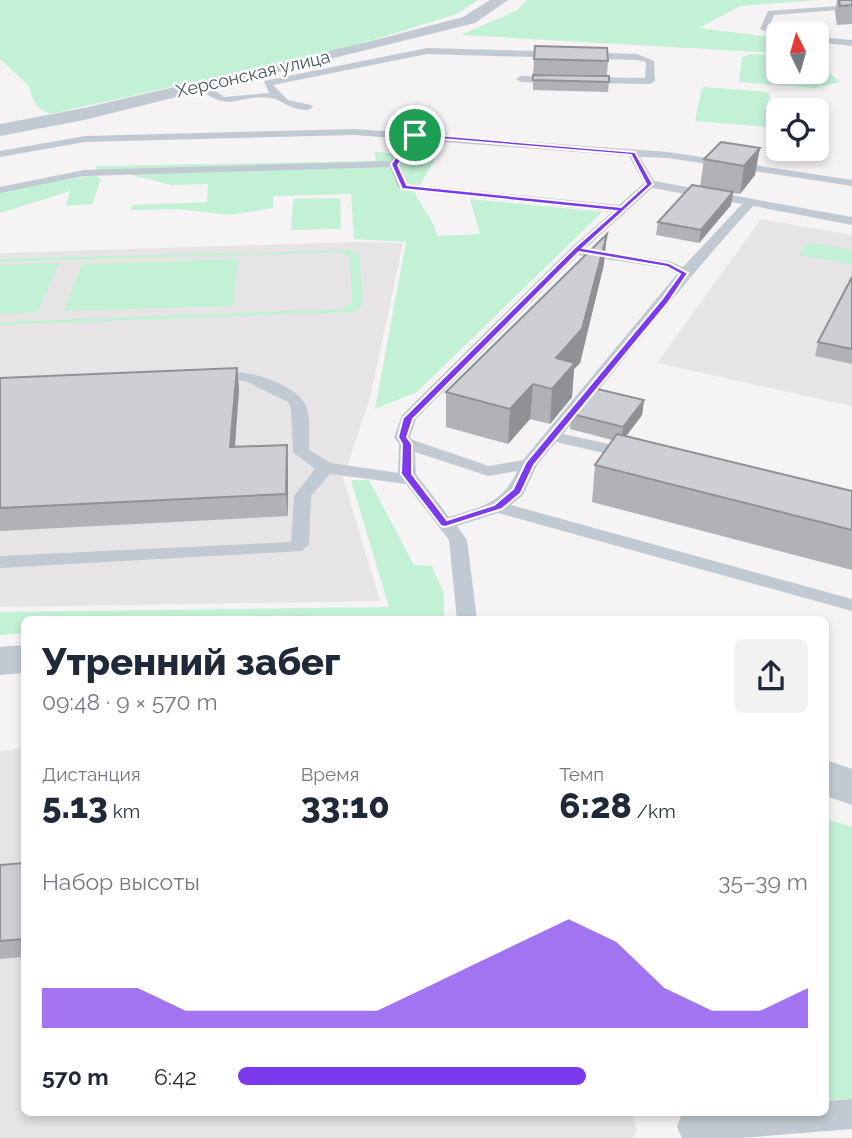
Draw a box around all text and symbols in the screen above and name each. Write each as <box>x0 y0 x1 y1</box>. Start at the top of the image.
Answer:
north arrow <box>766 21 830 84</box>
map controls <box>766 21 829 161</box>
street label: Херсонская улица <box>174 46 332 101</box>
button: locate <box>766 98 829 161</box>
pin <box>385 105 445 165</box>
icon: arrive <box>396 116 434 154</box>
text: Утренний забег <box>42 639 340 684</box>
button: share <box>734 639 808 713</box>
text: 09:48 · 9 × 570 m <box>42 688 218 715</box>
text: Дистанция <box>42 763 141 785</box>
text: Время <box>301 763 359 785</box>
text: Темп <box>559 763 604 785</box>
text: 5.13 <box>42 785 108 826</box>
text: 33:10 <box>301 785 390 826</box>
text: 6:28 <box>559 785 632 826</box>
text: km <box>108 800 140 822</box>
text: /km <box>632 800 676 822</box>
text: Набор высоты <box>42 868 200 895</box>
text: 35–39 m <box>718 868 808 895</box>
text: 570 m <box>42 1063 109 1090</box>
text: 6:42 <box>154 1063 197 1090</box>

